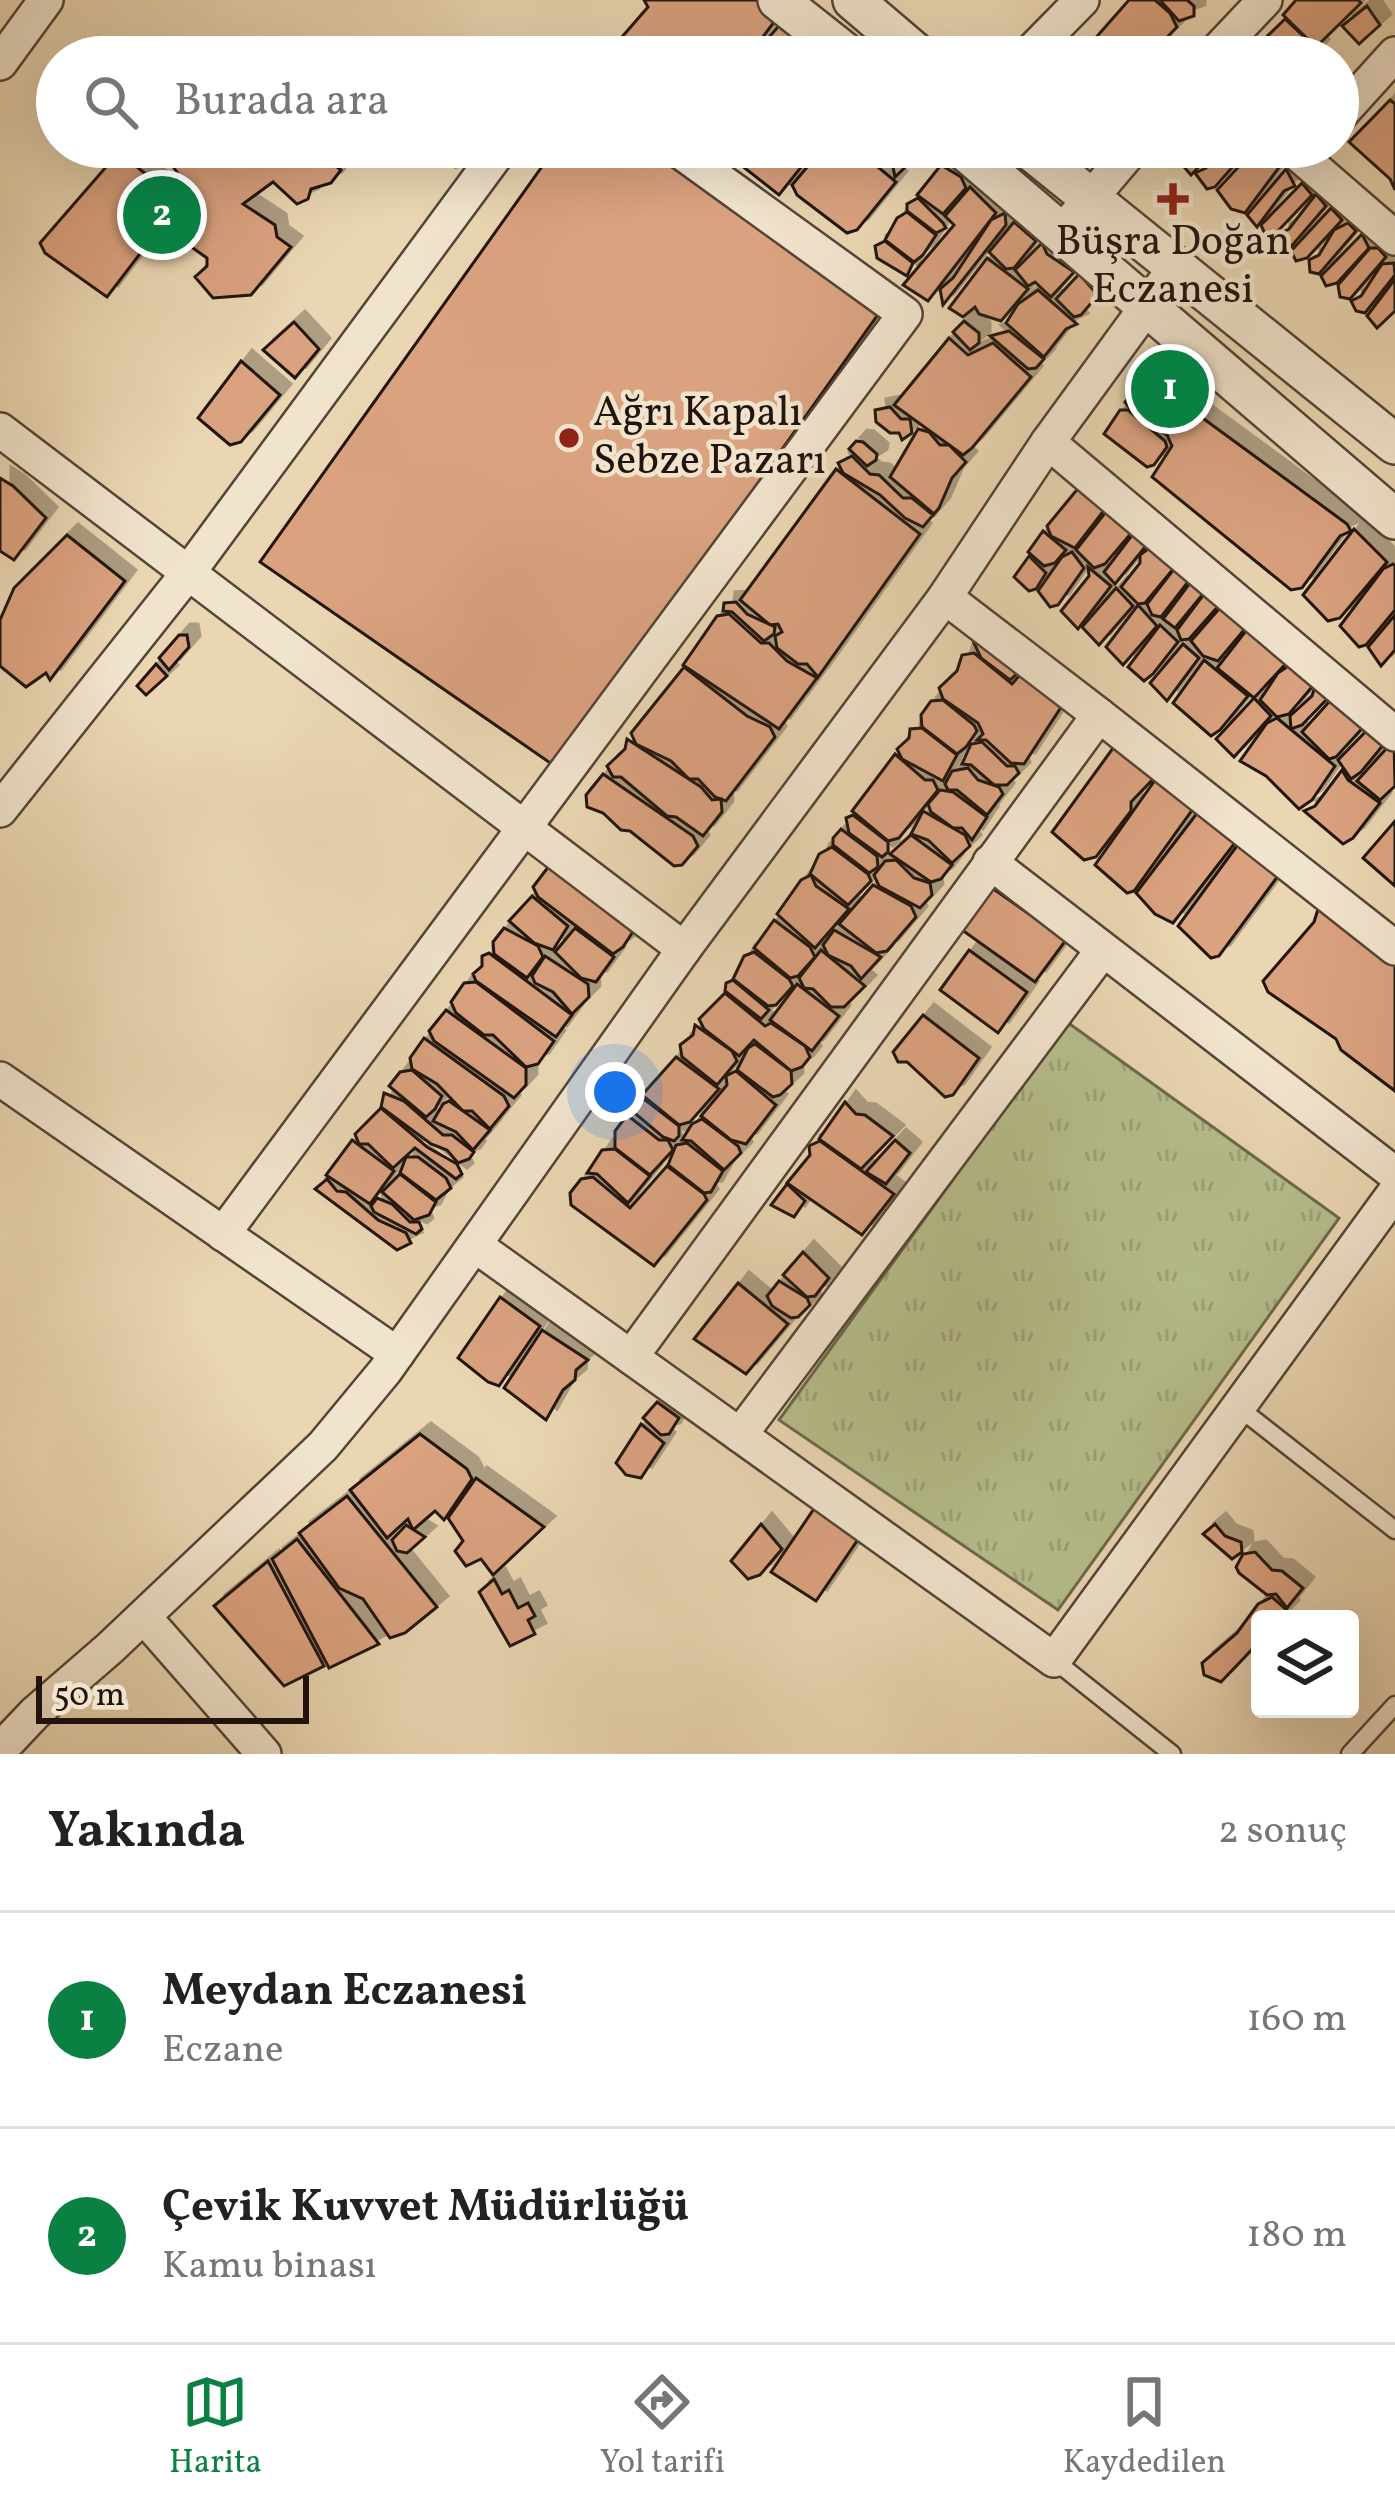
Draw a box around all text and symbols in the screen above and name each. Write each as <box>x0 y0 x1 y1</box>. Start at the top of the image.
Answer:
search box <box>36 36 1359 168</box>
icon: search <box>78 69 144 135</box>
text: Burada ara <box>174 71 389 134</box>
pin: 2 <box>123 170 201 260</box>
marker: Büşra Doğan Eczanesi <box>1160 186 1186 212</box>
place label: Büşra Doğan Eczanesi <box>1055 214 1291 321</box>
pin: 1 <box>1131 344 1209 434</box>
place label: Ağrı Kapalı Sebze Pazarı <box>593 385 826 492</box>
marker: Ağrı Kapalı Sebze Pazarı <box>556 425 582 451</box>
your location <box>585 1062 645 1122</box>
map controls <box>1251 1610 1359 1718</box>
button: layers <box>1251 1610 1359 1718</box>
scale bar <box>36 1670 309 1723</box>
text: 50 m <box>54 1674 125 1720</box>
text: Yakında <box>48 1797 245 1868</box>
text: 2 sonuç <box>1218 1805 1347 1859</box>
text: Meydan Eczanesi <box>162 1961 527 2024</box>
text: 1 <box>79 1993 95 2047</box>
text: 160 m <box>1246 1993 1347 2047</box>
text: Eczane <box>162 2024 284 2078</box>
text: Çevik Kuvvet Müdürlüğü <box>162 2177 689 2240</box>
text: 2 <box>77 2209 97 2263</box>
text: 180 m <box>1246 2209 1347 2263</box>
text: Kamu binası <box>162 2240 376 2294</box>
tab: Harita <box>169 2369 262 2487</box>
tab: Yol tarifi <box>600 2369 725 2487</box>
tab: Kaydedilen <box>1063 2369 1226 2487</box>

